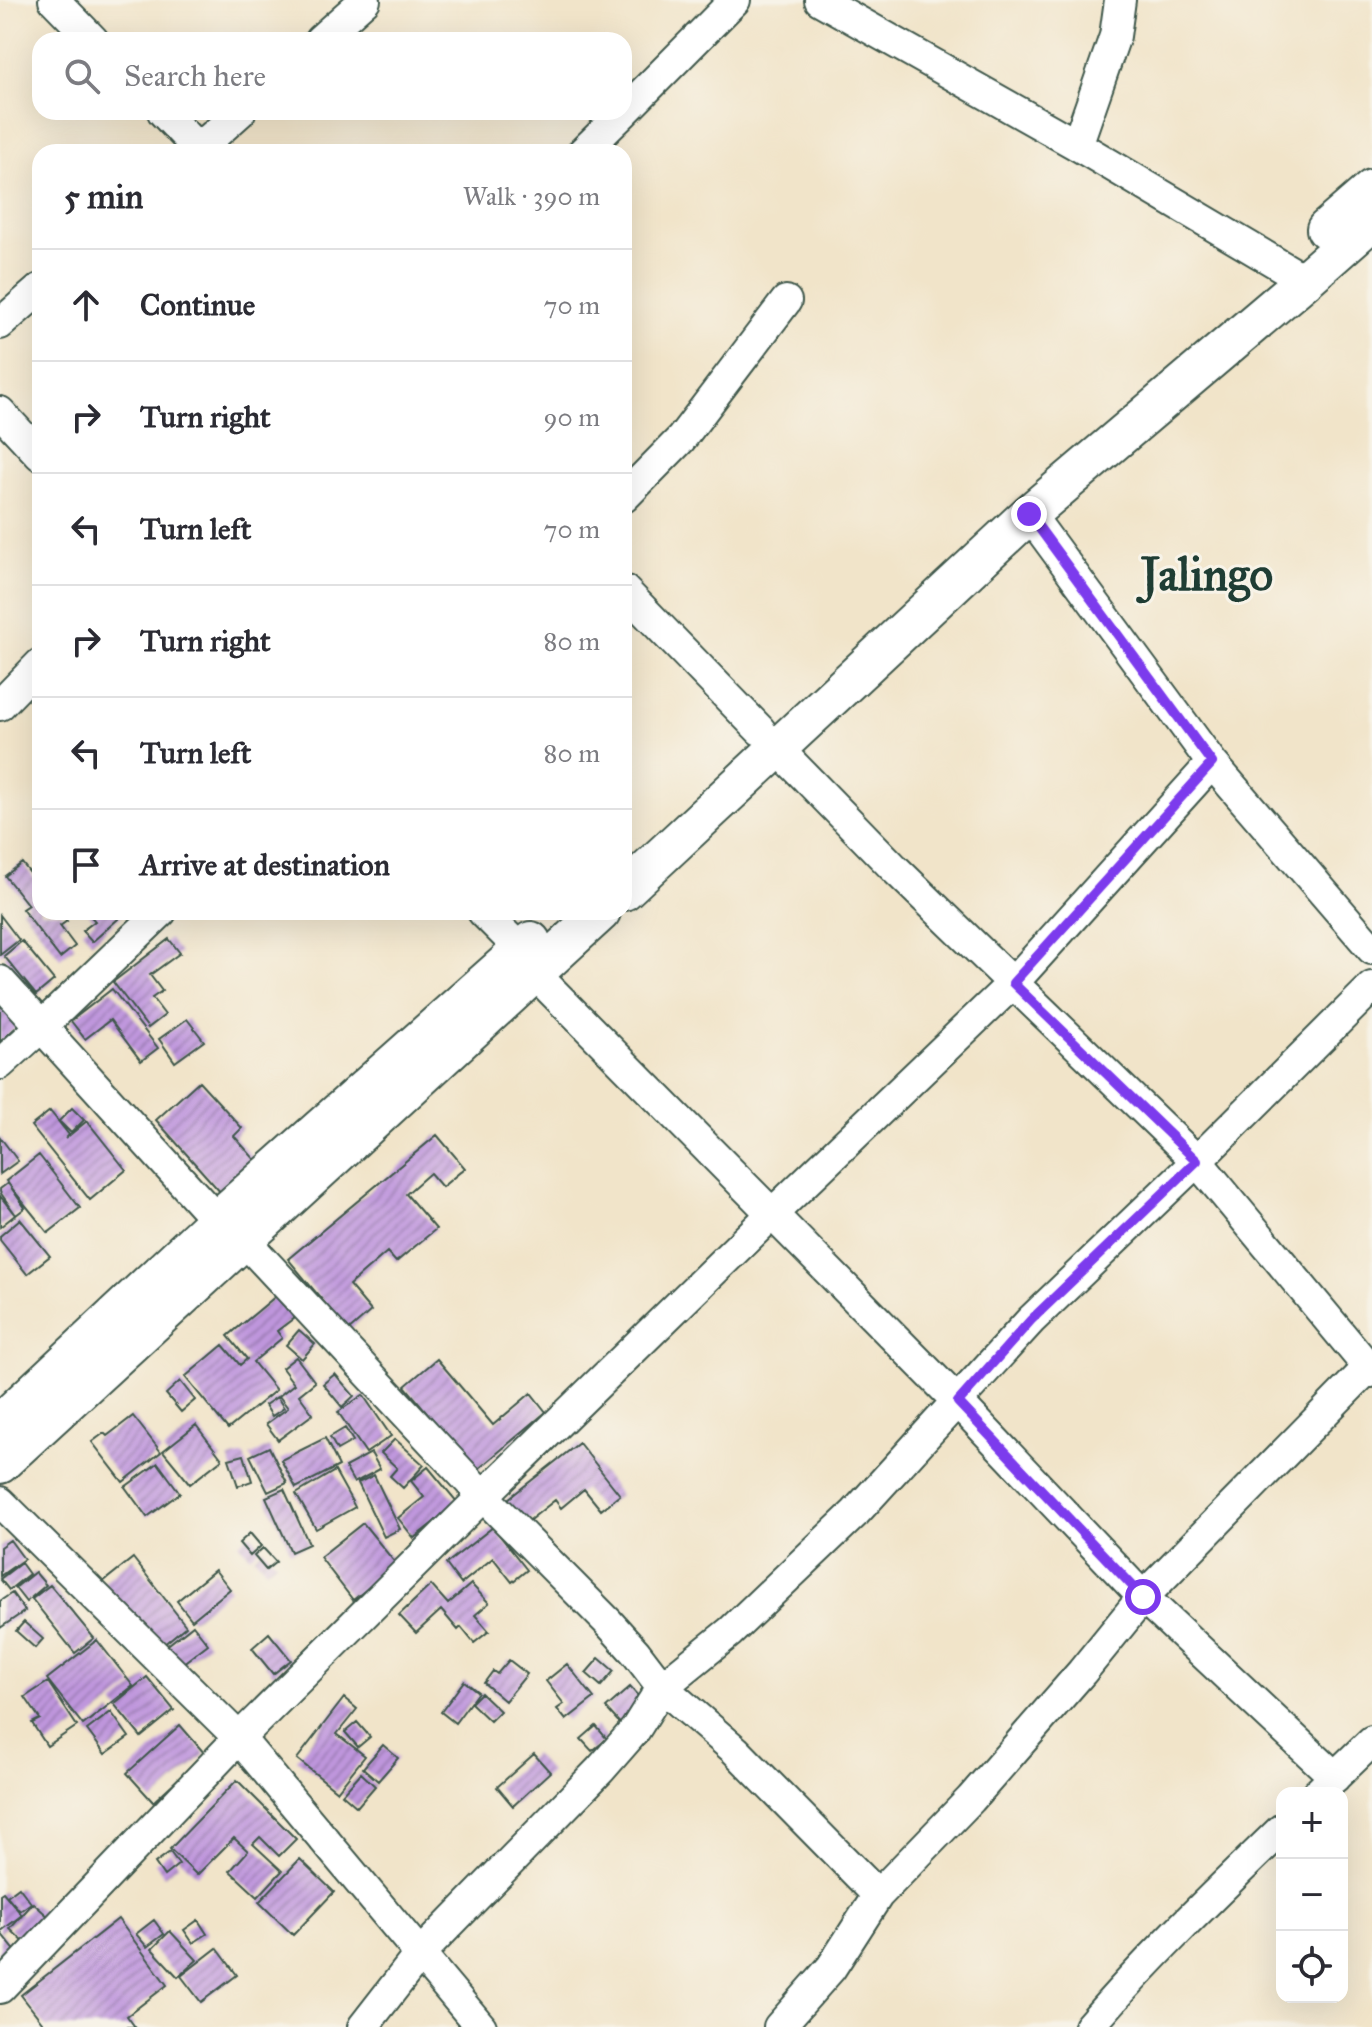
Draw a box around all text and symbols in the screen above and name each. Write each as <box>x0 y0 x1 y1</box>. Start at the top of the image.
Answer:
search box <box>32 32 632 120</box>
icon: search <box>60 54 104 98</box>
text: Search here <box>124 58 266 94</box>
text: 5 min <box>64 176 143 217</box>
text: Walk · 390 m <box>463 180 600 212</box>
icon: ahead <box>64 283 108 327</box>
text: Continue <box>140 287 255 323</box>
text: 70 m <box>544 289 600 321</box>
icon: right <box>64 395 108 439</box>
text: Turn right <box>140 399 271 435</box>
text: 90 m <box>543 401 600 433</box>
route end <box>1011 496 1047 532</box>
icon: left <box>64 507 108 551</box>
text: Turn left <box>140 511 251 547</box>
text: 70 m <box>544 513 600 545</box>
district label: Jalingo <box>1136 546 1273 604</box>
icon: right <box>64 619 108 663</box>
text: Turn right <box>140 623 271 659</box>
text: 80 m <box>544 625 600 657</box>
icon: left <box>64 731 108 775</box>
text: Turn left <box>140 735 251 771</box>
text: 80 m <box>544 737 600 769</box>
icon: arrive <box>64 843 108 887</box>
text: Arrive at destination <box>140 847 390 883</box>
route start <box>1125 1579 1161 1615</box>
map controls <box>1276 1787 1348 2003</box>
button: + <box>1276 1787 1348 1859</box>
button: − <box>1276 1859 1348 1931</box>
button: locate <box>1276 1931 1348 2003</box>

